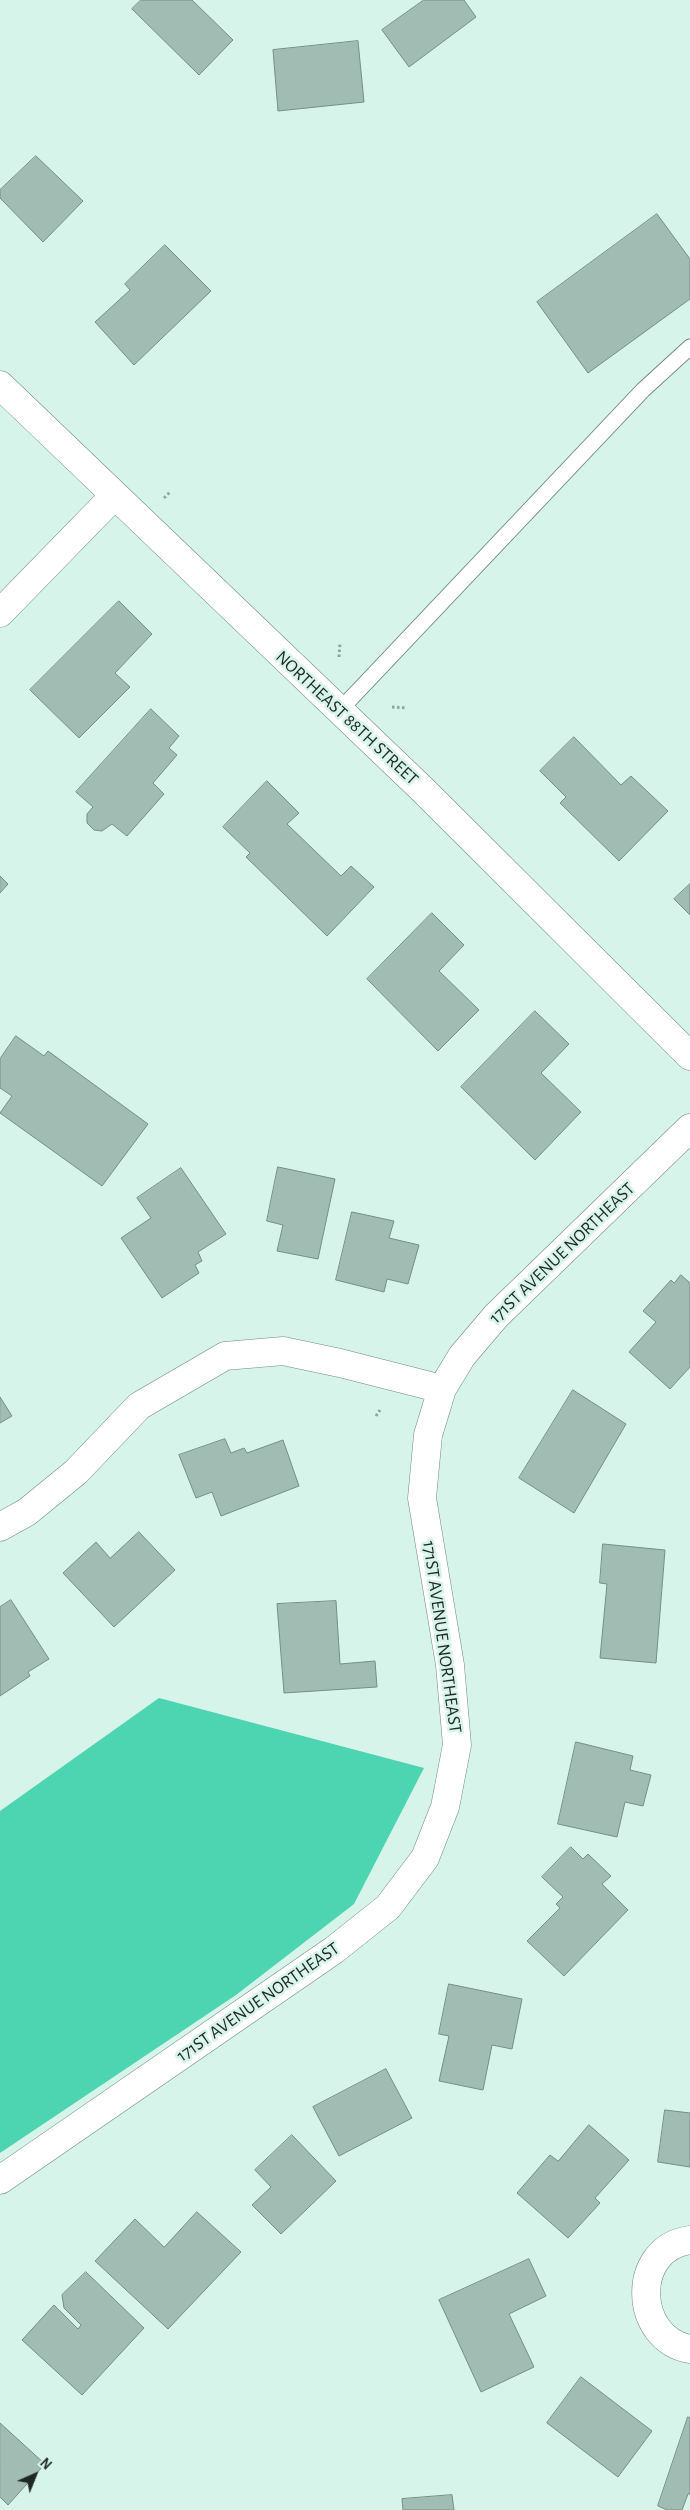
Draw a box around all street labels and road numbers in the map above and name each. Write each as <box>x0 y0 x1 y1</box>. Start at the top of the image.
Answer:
street label: NORTHEAST 88TH STREET <box>271 646 423 790</box>
street label: 171ST AVENUE NORTHEAST <box>485 1178 639 1328</box>
street label: 171ST AVENUE NORTHEAST <box>418 1539 466 1735</box>
street label: 171ST AVENUE NORTHEAST <box>172 1938 344 2066</box>

